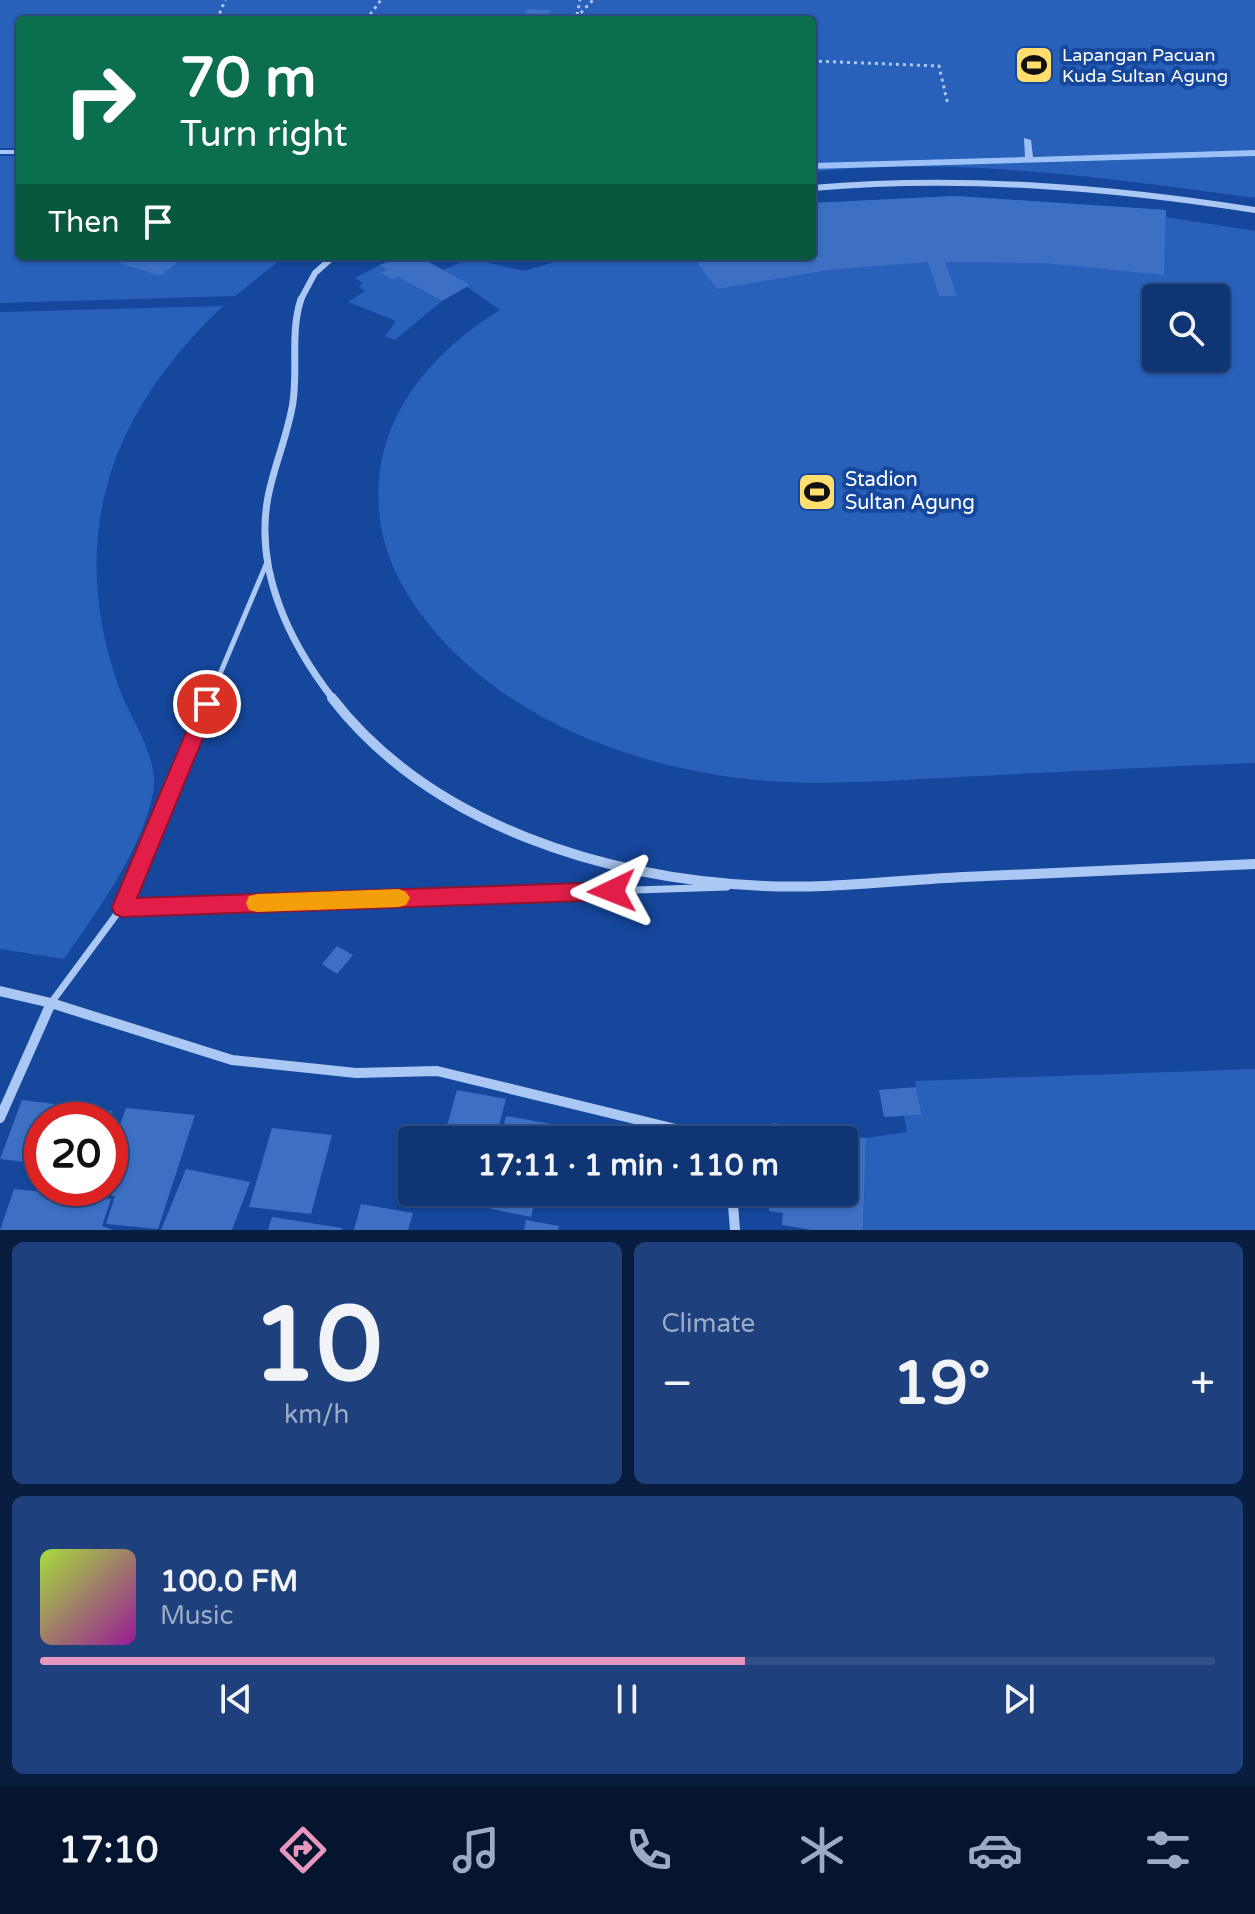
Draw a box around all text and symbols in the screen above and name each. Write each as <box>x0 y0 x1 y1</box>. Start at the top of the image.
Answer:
sports icon: Lapangan Pacuan Kuda Sultan Agung <box>1013 44 1055 86</box>
place label: Lapangan Pacuan Kuda Sultan Agung <box>1062 44 1228 87</box>
text: 70 m <box>180 45 316 112</box>
icon: right <box>48 48 152 152</box>
text: Turn right <box>180 113 347 156</box>
icon: arrive <box>136 200 180 244</box>
text: Then <box>48 204 120 241</box>
map controls <box>1142 284 1230 372</box>
button: search <box>1142 284 1230 372</box>
place label: Stadion Sultan Agung <box>845 468 975 515</box>
sports icon: Stadion Sultan Agung <box>796 471 838 513</box>
pin <box>173 670 241 738</box>
icon: arrive <box>185 682 229 726</box>
position arrow <box>570 849 654 933</box>
speed limit sign: 20 <box>24 1102 128 1206</box>
text: 17:11 · 1 min · 110 m <box>477 1147 779 1184</box>
text: 10 <box>251 1284 382 1409</box>
text: Climate <box>662 1308 755 1339</box>
text: 19° <box>893 1348 991 1420</box>
text: − <box>662 1358 693 1411</box>
text: + <box>1190 1358 1215 1411</box>
text: km/h <box>284 1399 349 1430</box>
text: 100.0 FM <box>160 1563 298 1600</box>
text: Music <box>160 1600 233 1631</box>
icon: previous <box>214 1677 258 1721</box>
icon: pause <box>605 1677 649 1721</box>
icon: next <box>997 1677 1041 1721</box>
icon: directions <box>275 1822 331 1878</box>
icon: music <box>448 1822 504 1878</box>
icon: phone <box>621 1822 677 1878</box>
icon: climate <box>794 1822 850 1878</box>
icon: car <box>967 1822 1023 1878</box>
icon: filters <box>1140 1822 1196 1878</box>
text: 17:10 <box>59 1829 158 1872</box>

